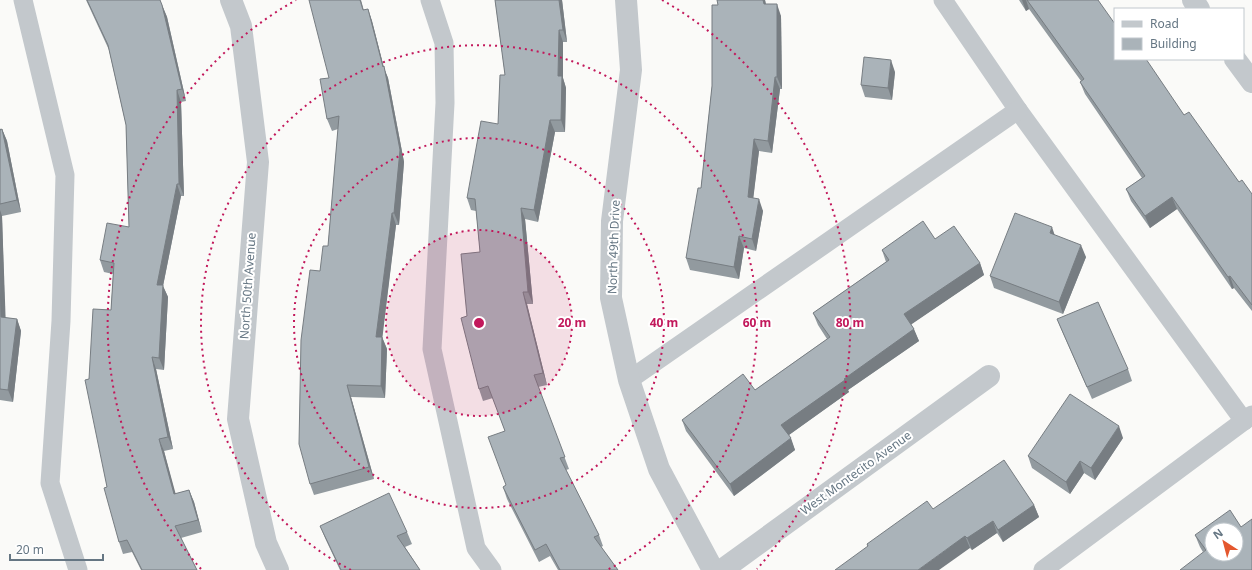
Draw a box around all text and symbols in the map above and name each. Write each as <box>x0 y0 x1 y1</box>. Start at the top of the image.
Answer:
legend <box>1114 8 1244 60</box>
text: Road <box>1150 15 1179 32</box>
text: Building <box>1150 35 1197 52</box>
street label: North 49th Drive <box>603 199 624 294</box>
street label: North 50th Avenue <box>235 232 260 340</box>
text: 20 m <box>558 314 586 331</box>
text: 40 m <box>650 314 678 331</box>
text: 60 m <box>743 314 771 331</box>
text: 80 m <box>836 314 864 331</box>
centre of rings <box>472 316 486 330</box>
street label: West Montecito Avenue <box>797 426 915 519</box>
north arrow <box>1204 522 1244 562</box>
text: N <box>1210 525 1226 542</box>
scale bar <box>10 536 103 562</box>
text: 20 m <box>16 541 44 558</box>

